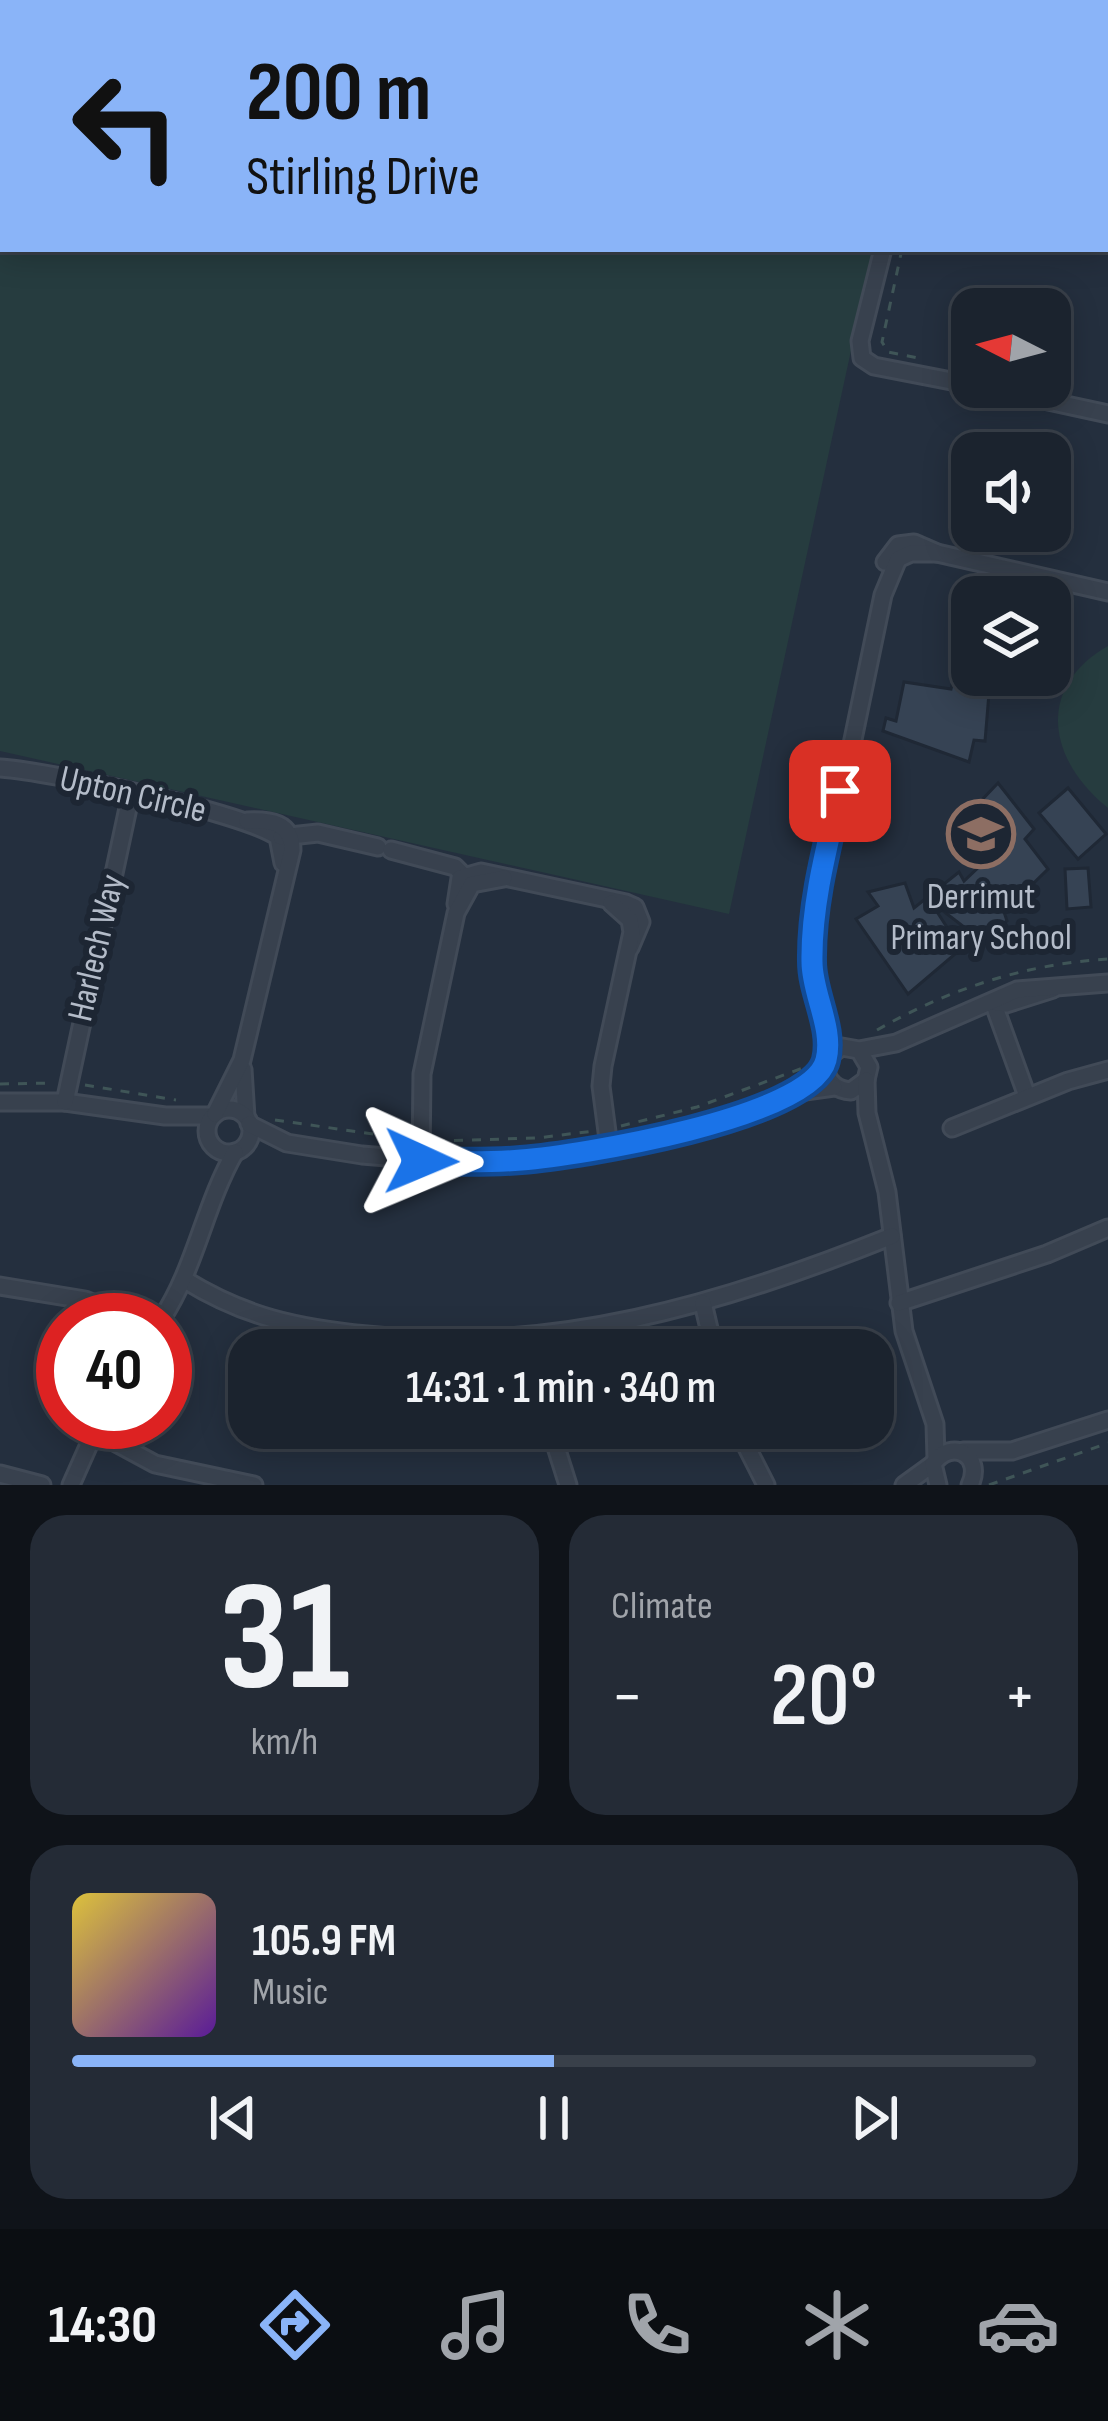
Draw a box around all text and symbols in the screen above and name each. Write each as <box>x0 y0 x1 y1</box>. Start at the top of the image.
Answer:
text: 200 m <box>246 43 432 144</box>
icon: left <box>48 48 204 204</box>
text: Stirling Drive <box>246 145 480 210</box>
north arrow <box>951 288 1071 408</box>
map controls <box>951 288 1071 696</box>
button: sound <box>951 432 1071 552</box>
button: layers <box>951 576 1071 696</box>
pin <box>789 740 891 842</box>
street label: Upton Circle <box>56 757 210 833</box>
icon: arrive <box>807 758 873 824</box>
school or university icon: Derrimut Primary School <box>946 799 1016 869</box>
street label: Harlech Way <box>59 870 135 1026</box>
place label: Derrimut Primary School <box>890 876 1072 960</box>
position arrow <box>358 1098 484 1224</box>
speed limit sign: 40 <box>36 1293 192 1449</box>
text: 14:31 · 1 min · 340 m <box>406 1361 716 1416</box>
text: 31 <box>219 1547 350 1734</box>
text: Climate <box>611 1583 713 1630</box>
text: 20° <box>770 1643 877 1751</box>
text: − <box>611 1658 643 1737</box>
text: + <box>1004 1658 1036 1737</box>
text: km/h <box>251 1719 318 1766</box>
text: 105.9 FM <box>252 1914 396 1969</box>
text: Music <box>252 1969 328 2016</box>
icon: previous <box>200 2085 266 2151</box>
icon: pause <box>521 2085 587 2151</box>
icon: next <box>842 2085 908 2151</box>
icon: directions <box>253 2283 337 2367</box>
icon: music <box>434 2283 518 2367</box>
icon: phone <box>615 2283 699 2367</box>
icon: climate <box>795 2283 879 2367</box>
icon: car <box>976 2283 1060 2367</box>
text: 14:30 <box>48 2293 157 2358</box>

